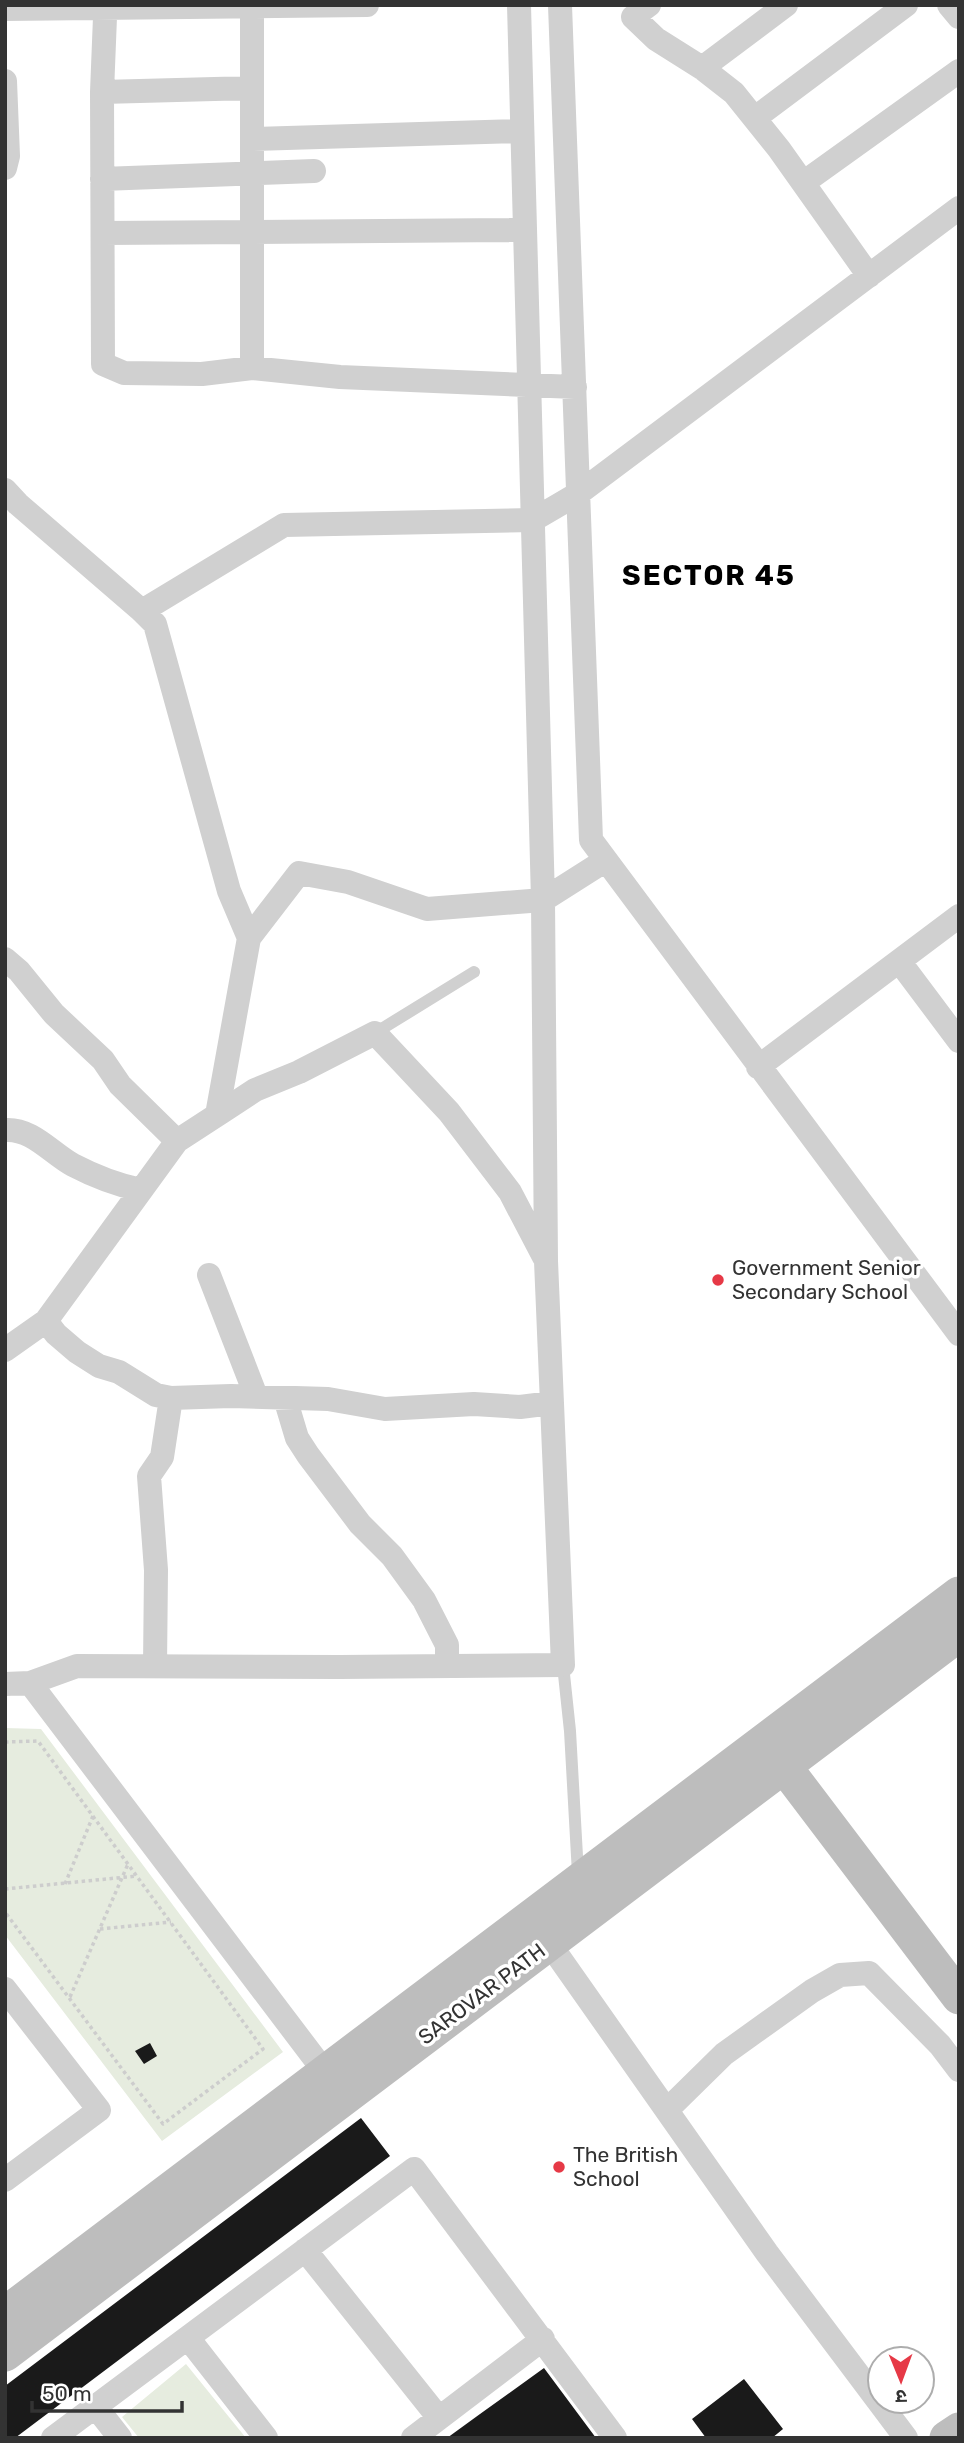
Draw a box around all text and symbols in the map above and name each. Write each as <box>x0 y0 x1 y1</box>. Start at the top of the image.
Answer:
district label: SECTOR 45 <box>622 559 796 592</box>
place label: Government Senior Secondary School <box>732 1255 921 1304</box>
marker: Government Senior Secondary School <box>710 1272 726 1288</box>
street label: SAROVAR PATH <box>413 1938 550 2049</box>
place label: The British School <box>573 2142 678 2191</box>
marker: The British School <box>551 2159 567 2175</box>
north arrow <box>866 2345 936 2415</box>
scale bar <box>32 2370 182 2414</box>
text: 50 m <box>42 2381 92 2406</box>
text: उ <box>895 2385 907 2408</box>

